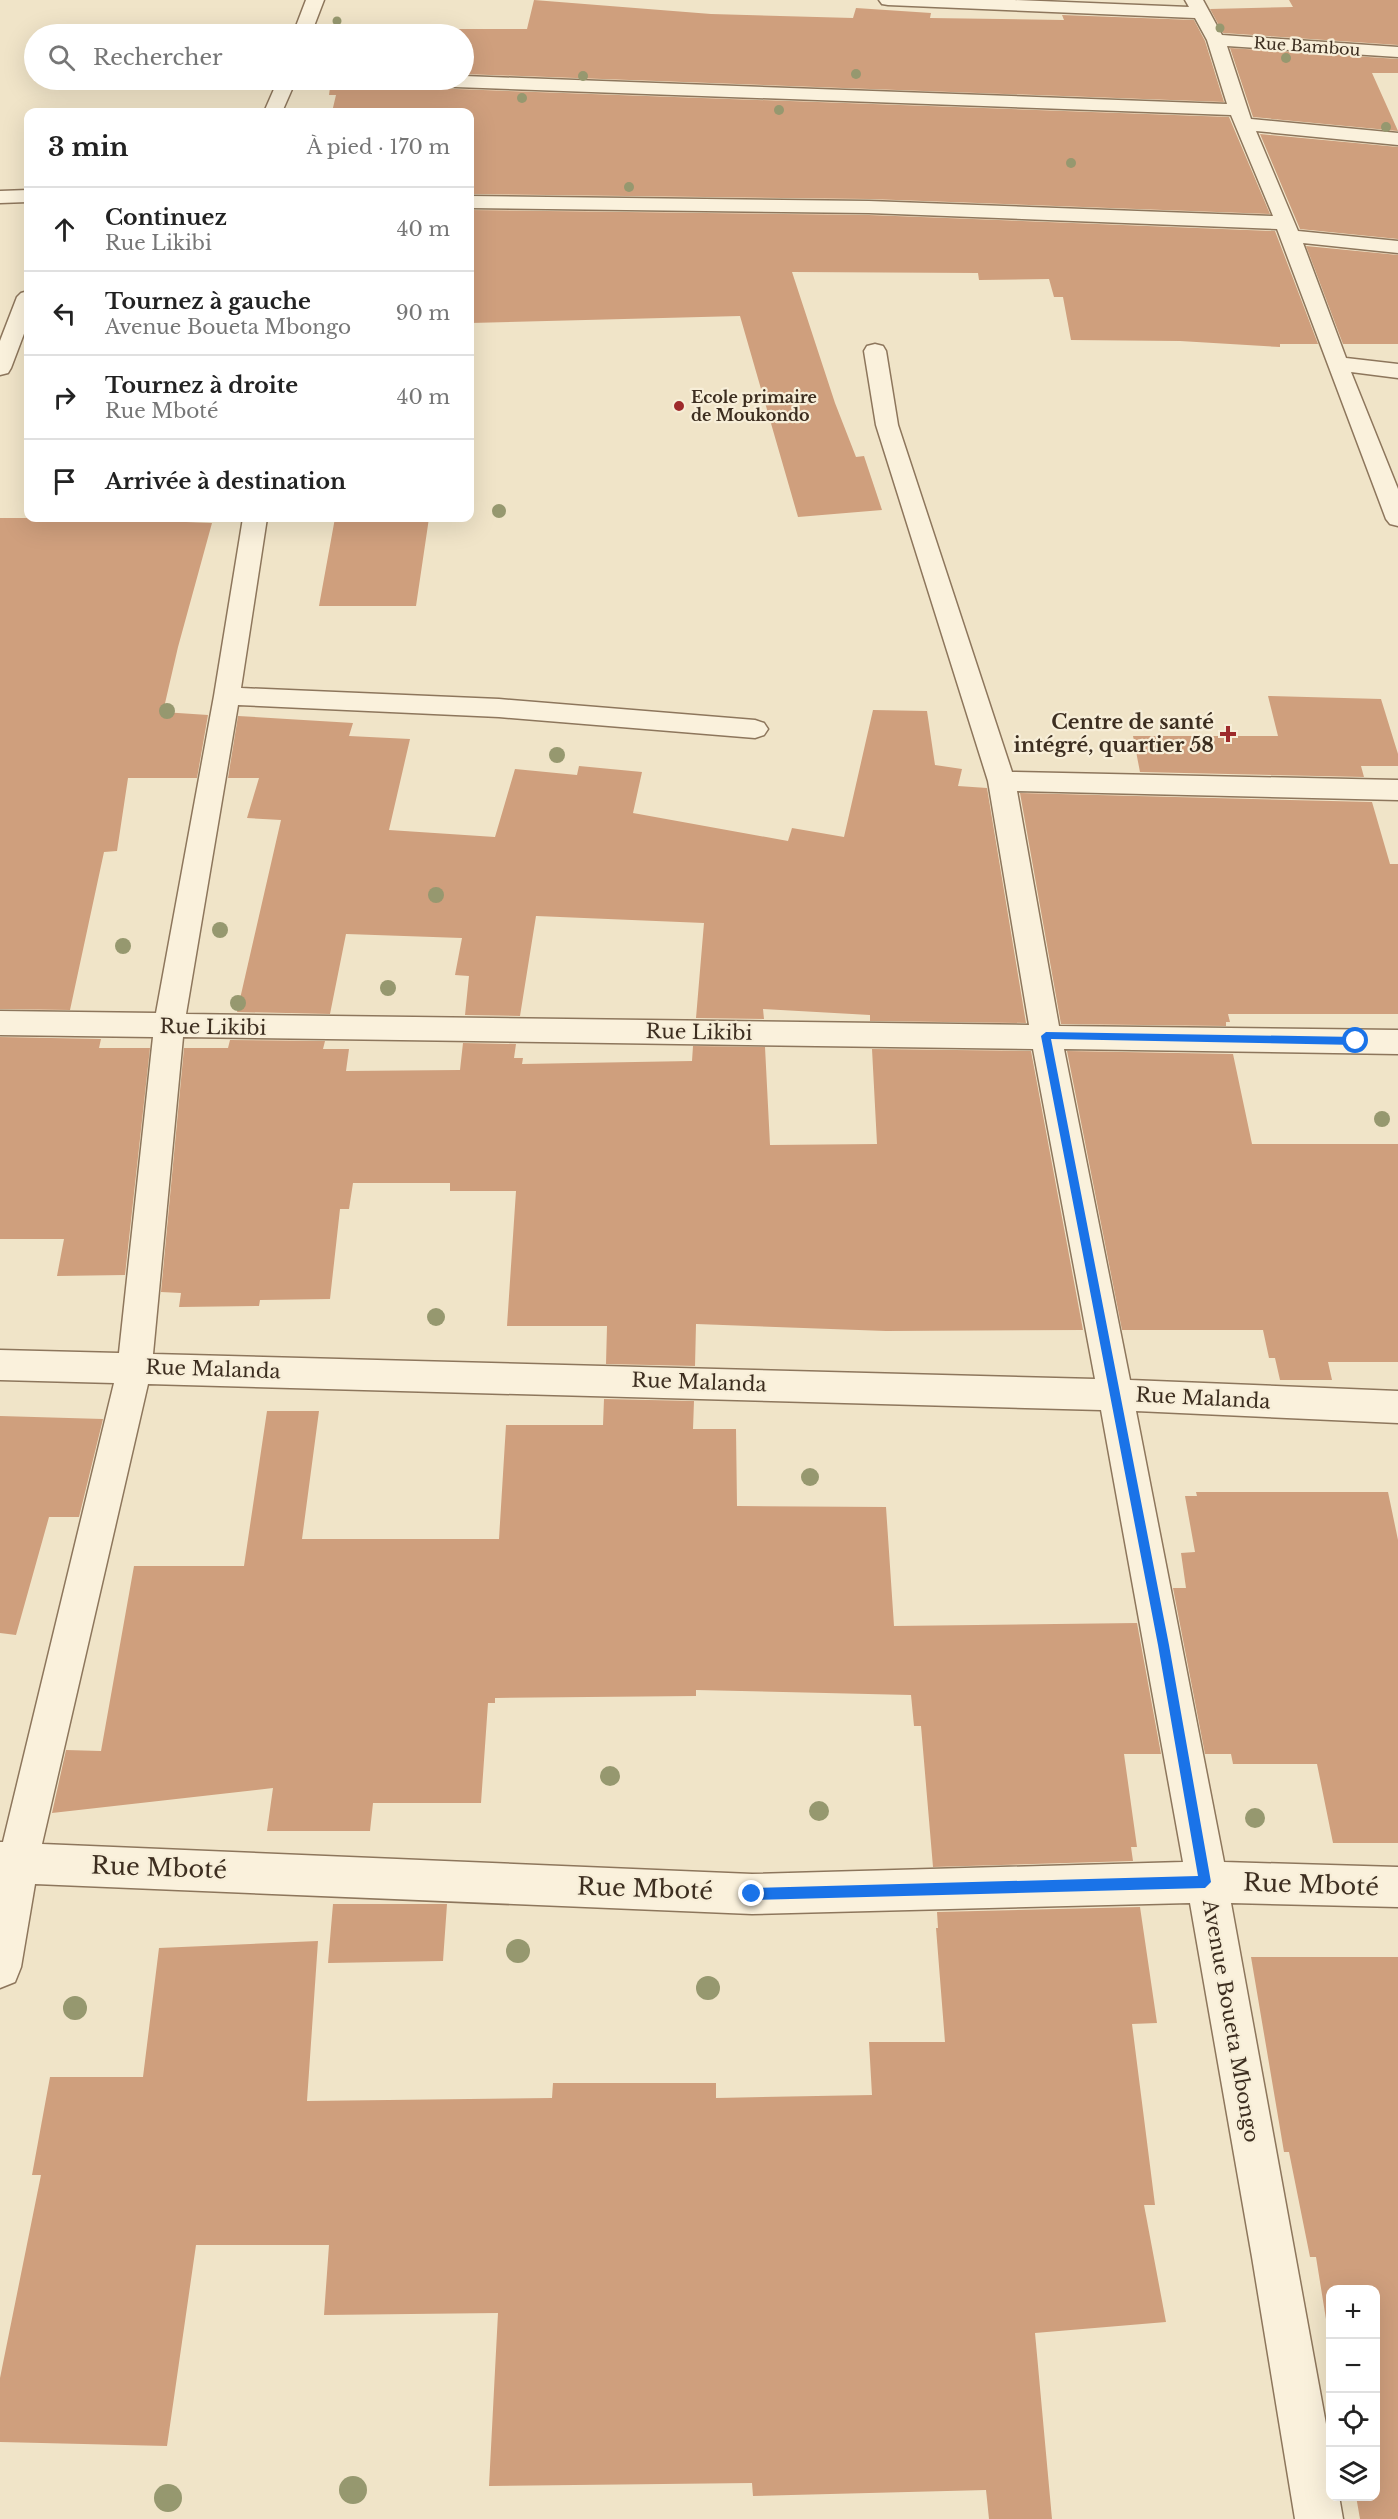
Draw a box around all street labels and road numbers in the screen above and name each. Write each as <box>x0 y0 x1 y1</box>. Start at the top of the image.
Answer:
street label: Rue Bambou <box>1253 32 1361 60</box>
street label: Rue Likibi <box>159 1014 267 1040</box>
street label: Rue Likibi <box>645 1019 753 1045</box>
street label: Rue Malanda <box>145 1355 282 1383</box>
street label: Rue Malanda <box>631 1368 768 1396</box>
street label: Rue Malanda <box>1135 1382 1272 1414</box>
street label: Rue Mboté <box>91 1851 227 1884</box>
street label: Rue Mboté <box>1243 1868 1379 1901</box>
street label: Rue Mboté <box>577 1872 713 1905</box>
street label: Avenue Boueta Mbongo <box>1198 1897 1264 2144</box>

